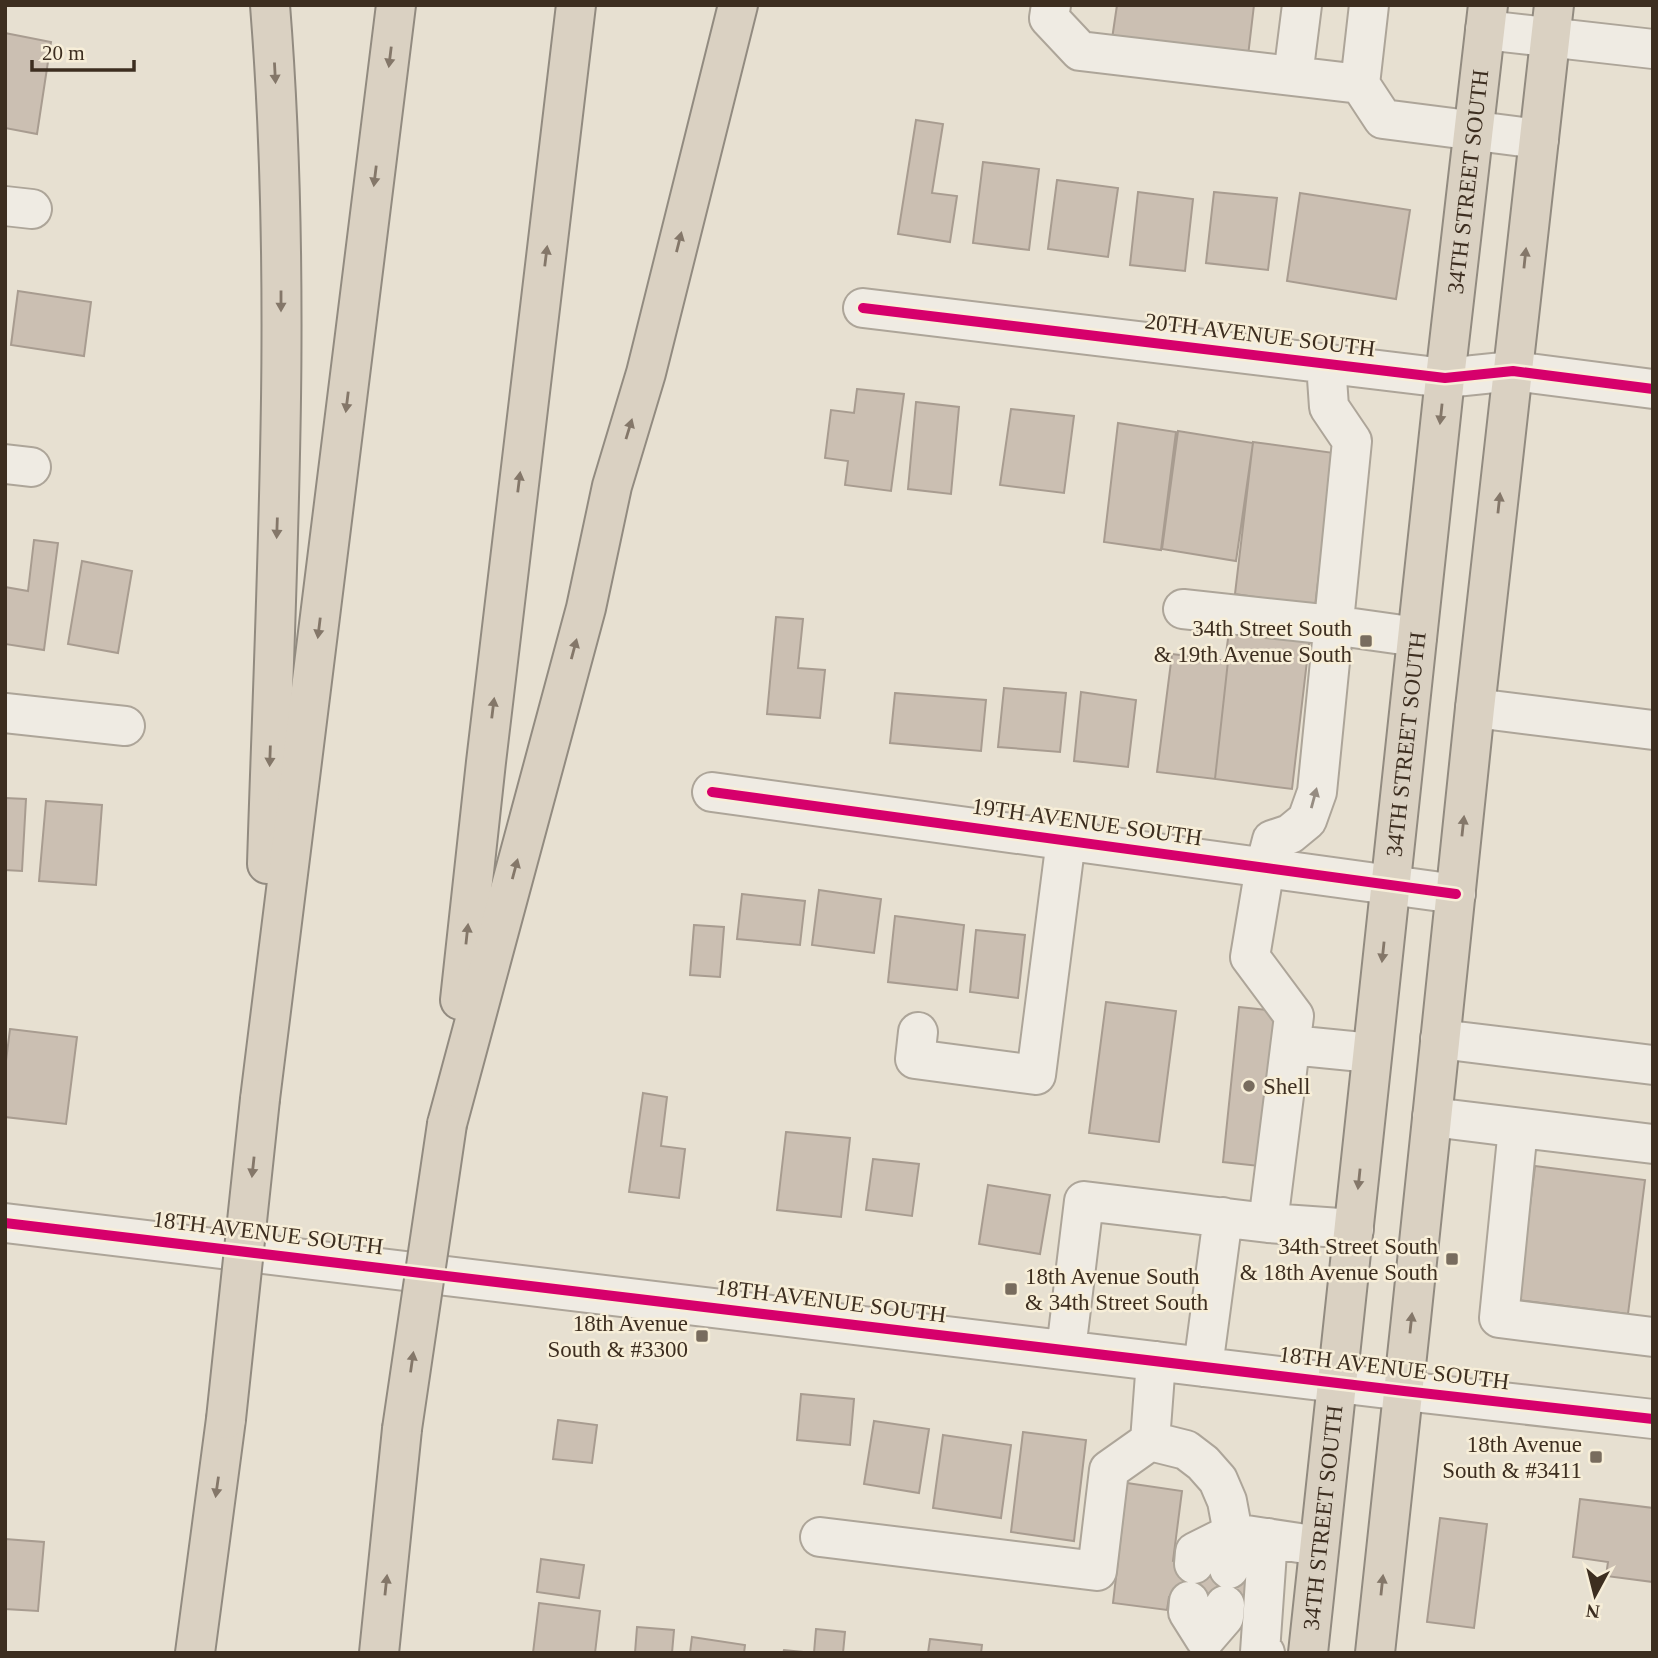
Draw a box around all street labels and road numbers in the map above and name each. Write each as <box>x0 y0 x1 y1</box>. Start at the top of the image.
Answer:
street label: 34TH STREET SOUTH <box>1442 68 1493 295</box>
street label: 20TH AVENUE SOUTH <box>1143 308 1377 362</box>
street label: 34TH STREET SOUTH <box>1381 631 1430 858</box>
street label: 19TH AVENUE SOUTH <box>970 793 1204 851</box>
street label: 18TH AVENUE SOUTH <box>151 1206 385 1260</box>
street label: 18TH AVENUE SOUTH <box>714 1274 948 1328</box>
street label: 18TH AVENUE SOUTH <box>1277 1341 1511 1395</box>
street label: 34TH STREET SOUTH <box>1298 1404 1347 1631</box>

